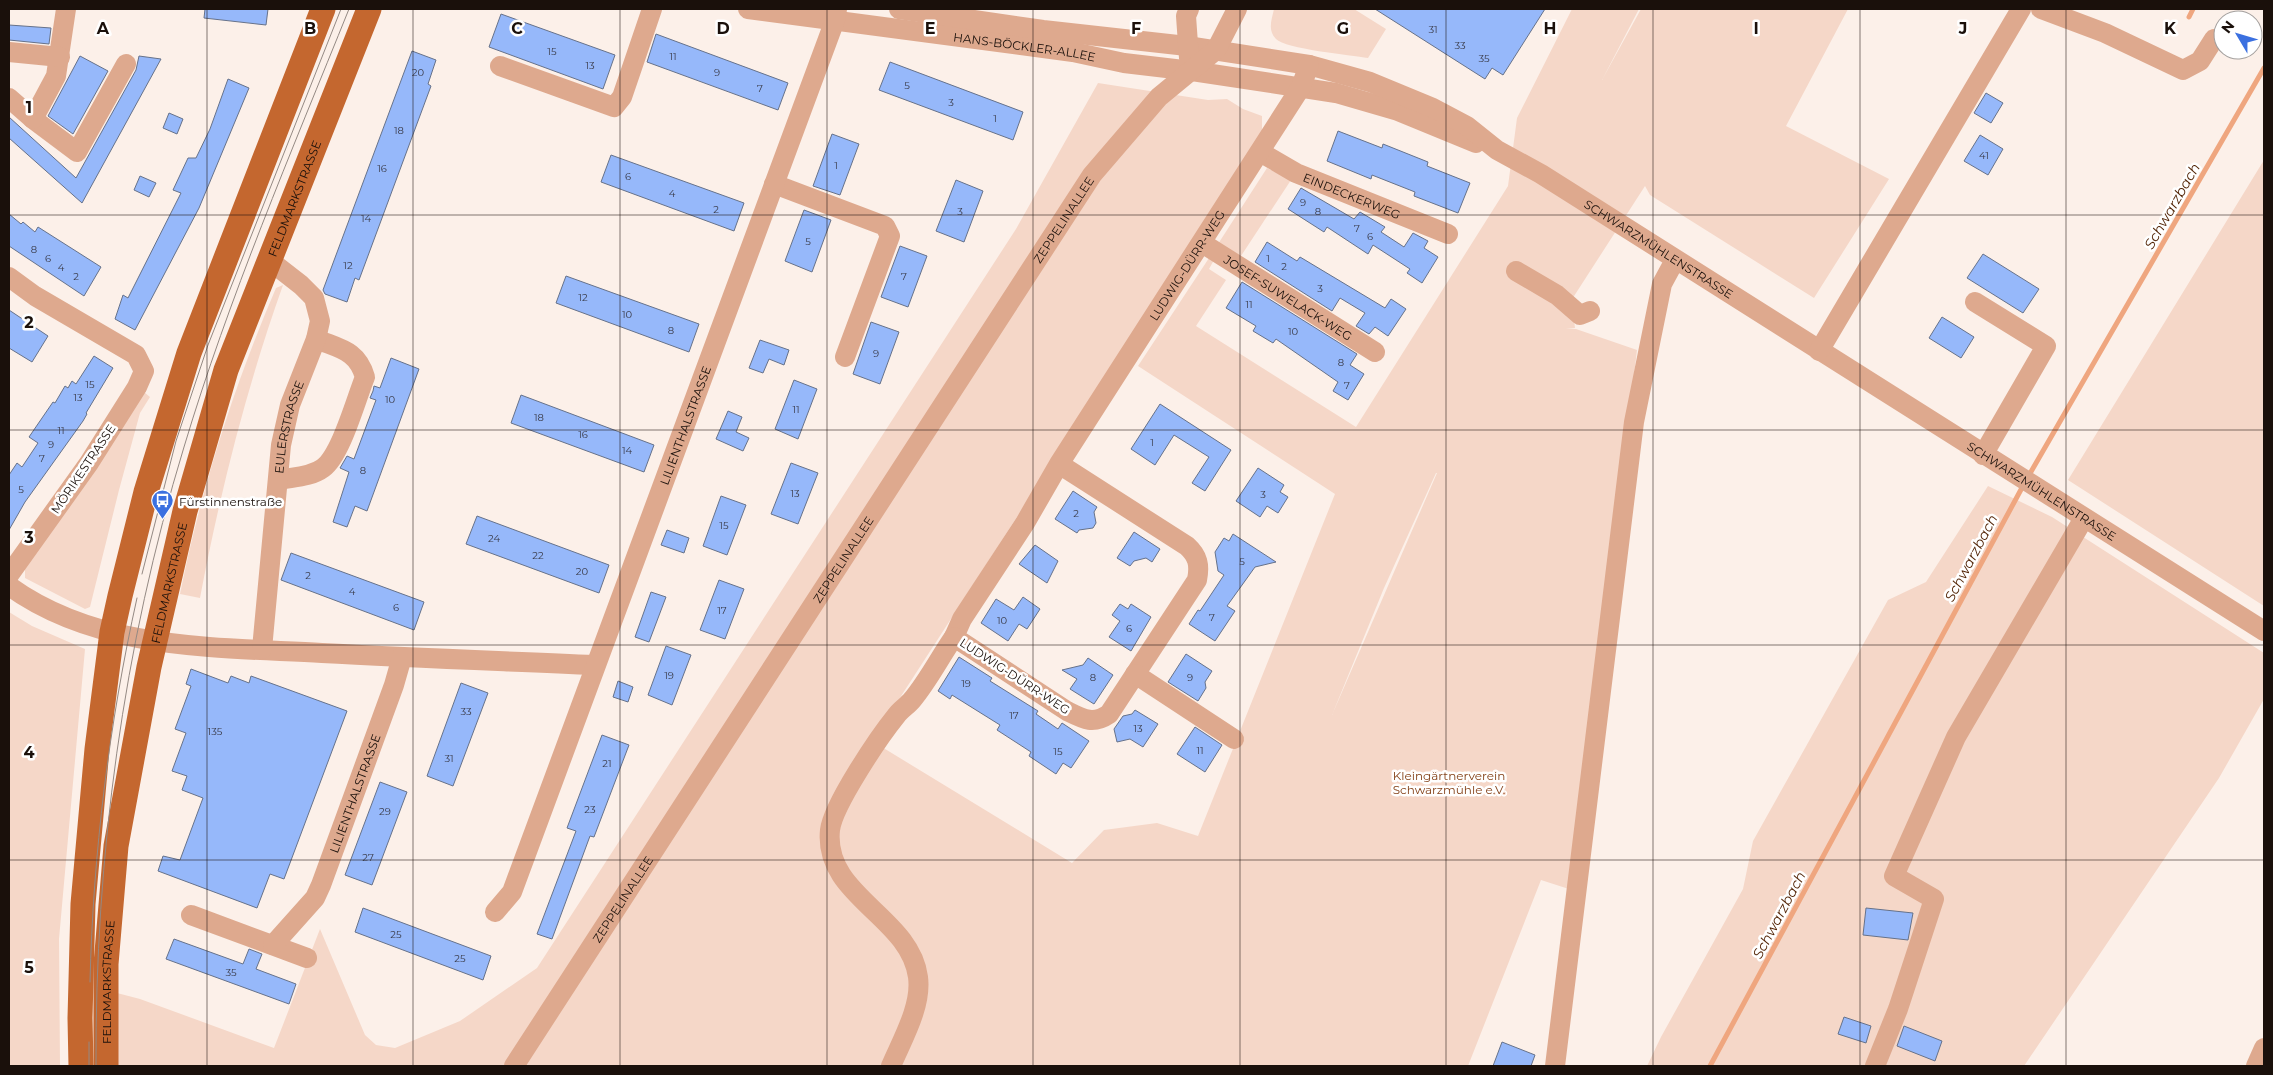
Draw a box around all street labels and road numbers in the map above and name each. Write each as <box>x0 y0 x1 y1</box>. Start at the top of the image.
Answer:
street label: HANS-BÖCKLER-ALLEE <box>952 29 1097 64</box>
street label: FELDMARKSTRASSE <box>264 138 324 259</box>
street label: EINDECKERWEG <box>1301 169 1403 222</box>
street label: ZEPPELINALLEE <box>1030 173 1097 266</box>
street label: SCHWARZMÜHLENSTRASSE <box>1582 196 1736 301</box>
street label: LUDWIG-DÜRR-WEG <box>1146 207 1228 323</box>
street label: JOSEF-SUWELACK-WEG <box>1221 251 1355 343</box>
street label: LILIENTHALSTRASSE <box>656 364 714 487</box>
street label: EULERSTRASSE <box>271 378 306 474</box>
street label: MÖRIKESTRASSE <box>48 421 118 517</box>
street label: SCHWARZMÜHLENSTRASSE <box>1965 438 2119 543</box>
street label: ZEPPELINALLEE <box>809 513 876 605</box>
street label: FELDMARKSTRASSE <box>147 521 190 645</box>
street label: LUDWIG-DÜRR-WEG <box>957 635 1073 717</box>
street label: LILIENTHALSTRASSE <box>326 732 383 855</box>
street label: ZEPPELINALLEE <box>589 853 656 945</box>
street label: FELDMARKSTRASSE <box>98 920 117 1044</box>

